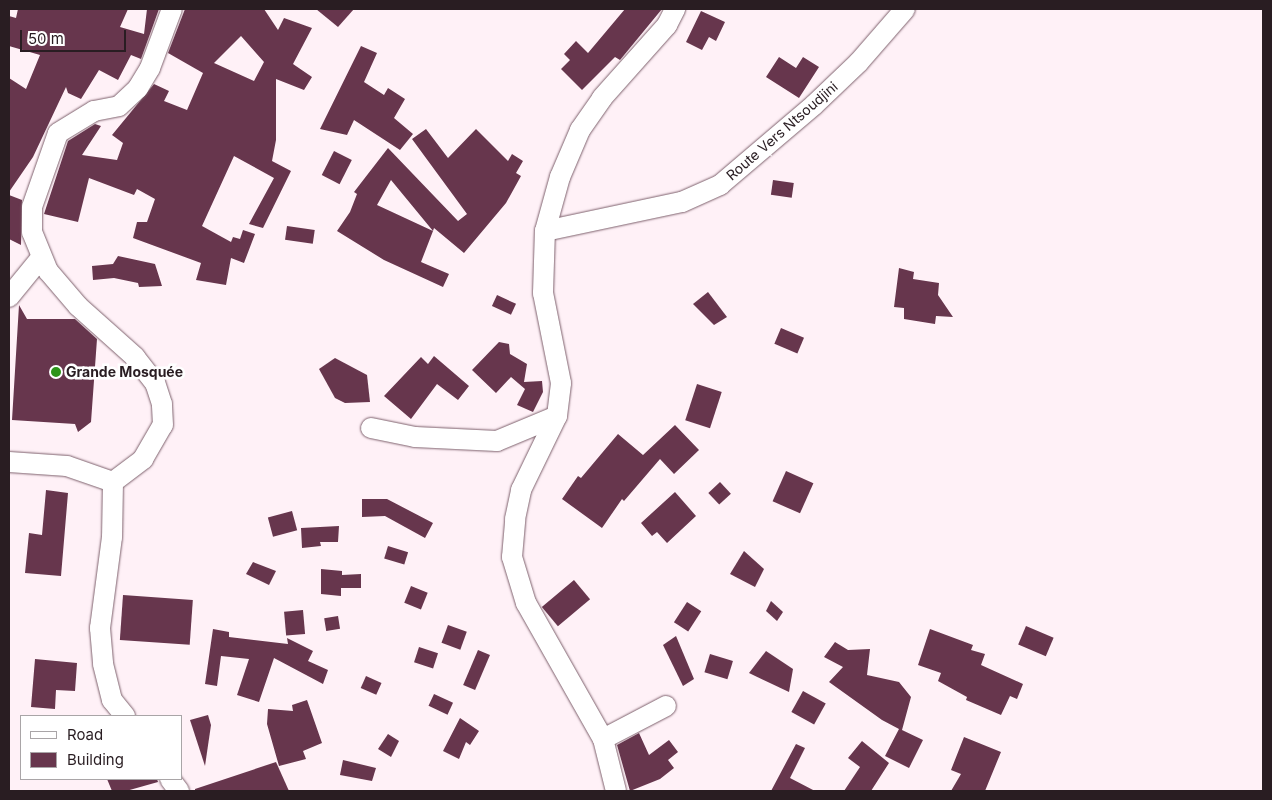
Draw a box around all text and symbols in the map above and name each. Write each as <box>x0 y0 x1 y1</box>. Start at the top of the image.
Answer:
scale bar <box>22 20 129 52</box>
text: 50 m <box>28 29 64 48</box>
street label: Route Vers Ntsoudjini <box>723 78 841 184</box>
place label: Grande Mosquée <box>66 364 183 380</box>
marker: Grande Mosquée <box>50 366 62 378</box>
legend <box>20 715 182 780</box>
text: Road <box>67 725 103 744</box>
text: Building <box>67 750 124 769</box>

